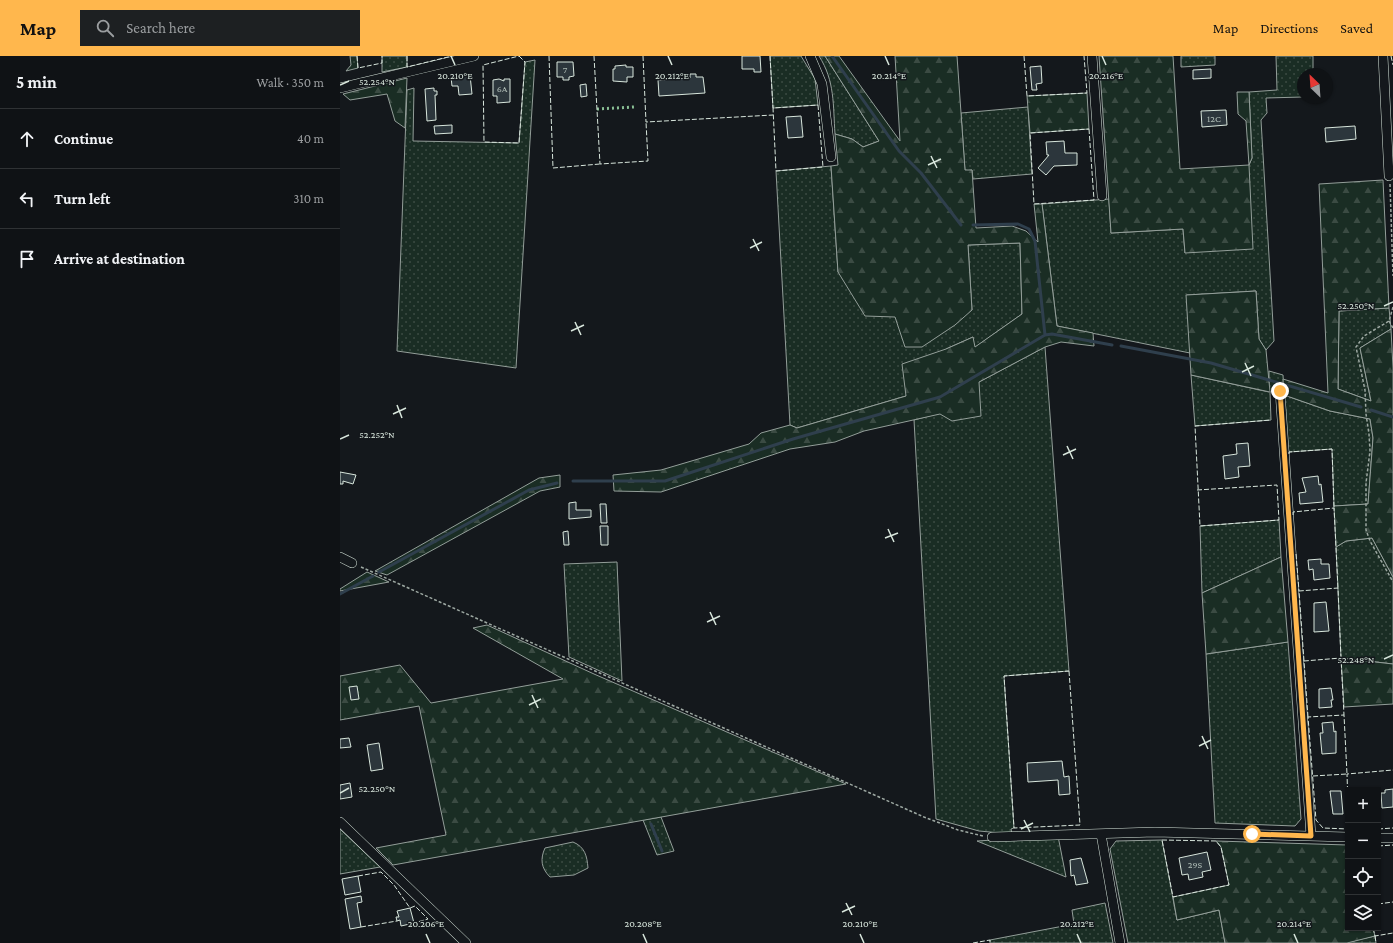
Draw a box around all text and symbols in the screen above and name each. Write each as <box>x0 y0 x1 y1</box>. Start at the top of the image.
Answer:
search box <box>80 10 360 46</box>
icon: search <box>94 17 116 39</box>
text: Map <box>20 18 56 39</box>
text: Search here <box>126 20 195 36</box>
text: Map <box>1213 20 1238 36</box>
text: Directions <box>1260 20 1318 36</box>
text: Saved <box>1340 20 1373 36</box>
house number: 7 <box>563 64 568 75</box>
north arrow <box>1297 68 1333 104</box>
text: 20.210°E <box>437 70 473 81</box>
text: 20.212°E <box>655 70 690 81</box>
text: 20.214°E <box>872 70 907 81</box>
text: 20.216°E <box>1089 70 1124 81</box>
text: 5 min <box>16 73 57 92</box>
text: Walk · 350 m <box>256 75 324 90</box>
text: 52.254°N <box>359 76 395 87</box>
house number: 6A <box>497 83 508 94</box>
house number: 12C <box>1207 113 1221 124</box>
icon: ahead <box>16 128 38 150</box>
text: Continue <box>54 131 113 147</box>
text: 40 m <box>297 131 324 146</box>
icon: left <box>16 188 38 210</box>
text: Turn left <box>54 191 110 207</box>
text: 310 m <box>293 191 324 206</box>
icon: arrive <box>16 248 38 270</box>
text: Arrive at destination <box>54 251 185 267</box>
text: 52.250°N <box>1338 300 1375 311</box>
route end <box>1271 382 1289 400</box>
text: 52.252°N <box>359 429 395 440</box>
text: 52.248°N <box>1338 654 1375 665</box>
text: 52.250°N <box>359 783 396 794</box>
map controls <box>1345 787 1381 931</box>
button: + <box>1345 787 1381 823</box>
button: − <box>1345 823 1381 859</box>
route start <box>1243 825 1261 843</box>
house number: 29S <box>1188 859 1203 870</box>
button: locate <box>1345 859 1381 895</box>
button: layers <box>1345 895 1381 931</box>
text: 20.206°E <box>408 918 445 929</box>
text: 20.208°E <box>624 918 662 929</box>
text: 20.210°E <box>842 918 878 929</box>
text: 20.212°E <box>1060 918 1095 929</box>
text: 20.214°E <box>1277 918 1312 929</box>

